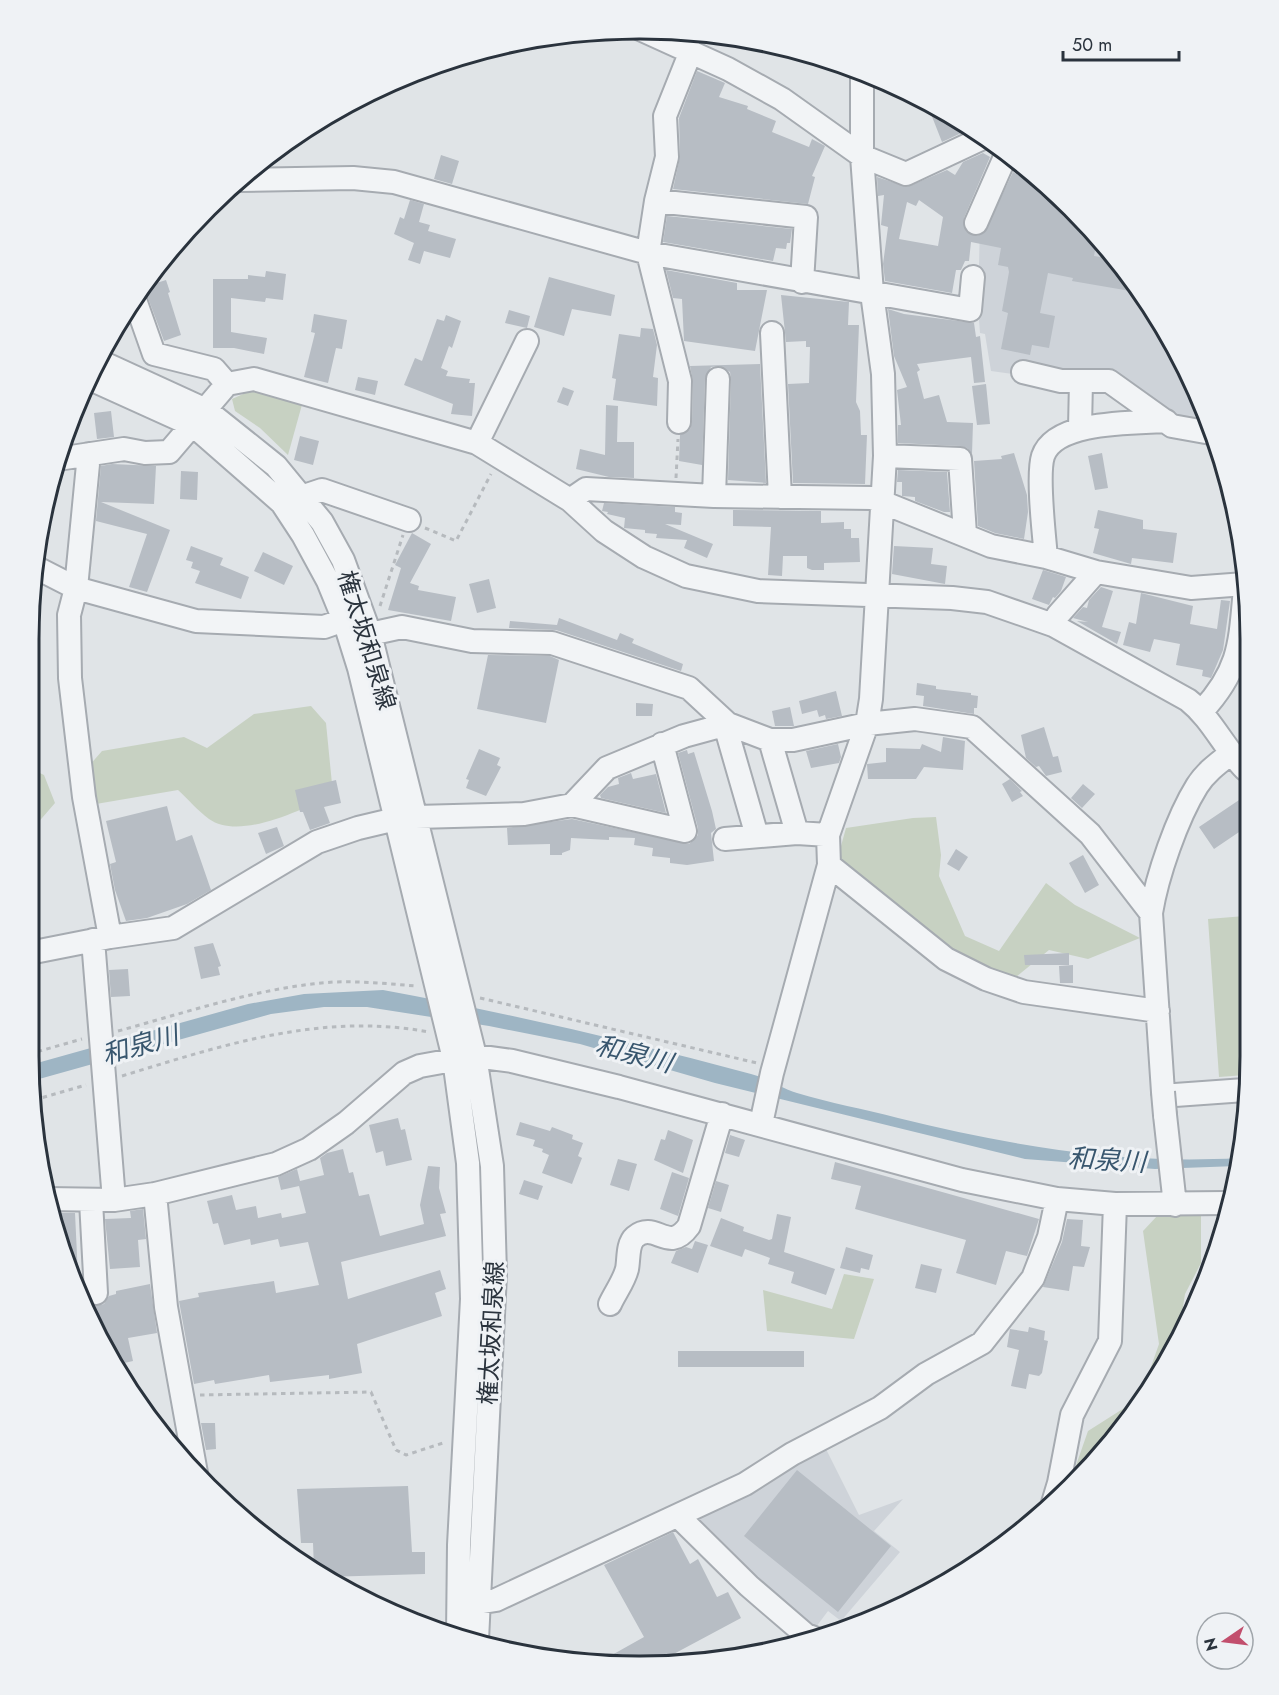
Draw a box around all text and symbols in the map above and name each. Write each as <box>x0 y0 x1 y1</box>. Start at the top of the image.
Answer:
scale bar <box>1063 24 1178 62</box>
text: 50 m <box>1072 32 1112 58</box>
street label: 権太坂和泉線 <box>329 566 405 714</box>
water label: 和泉川 <box>97 1015 186 1074</box>
water label: 和泉川 <box>592 1026 679 1083</box>
water label: 和泉川 <box>1067 1139 1150 1181</box>
street label: 権太坂和泉線 <box>470 1260 512 1406</box>
north arrow <box>1195 1611 1255 1671</box>
text: N <box>1198 1636 1224 1653</box>

